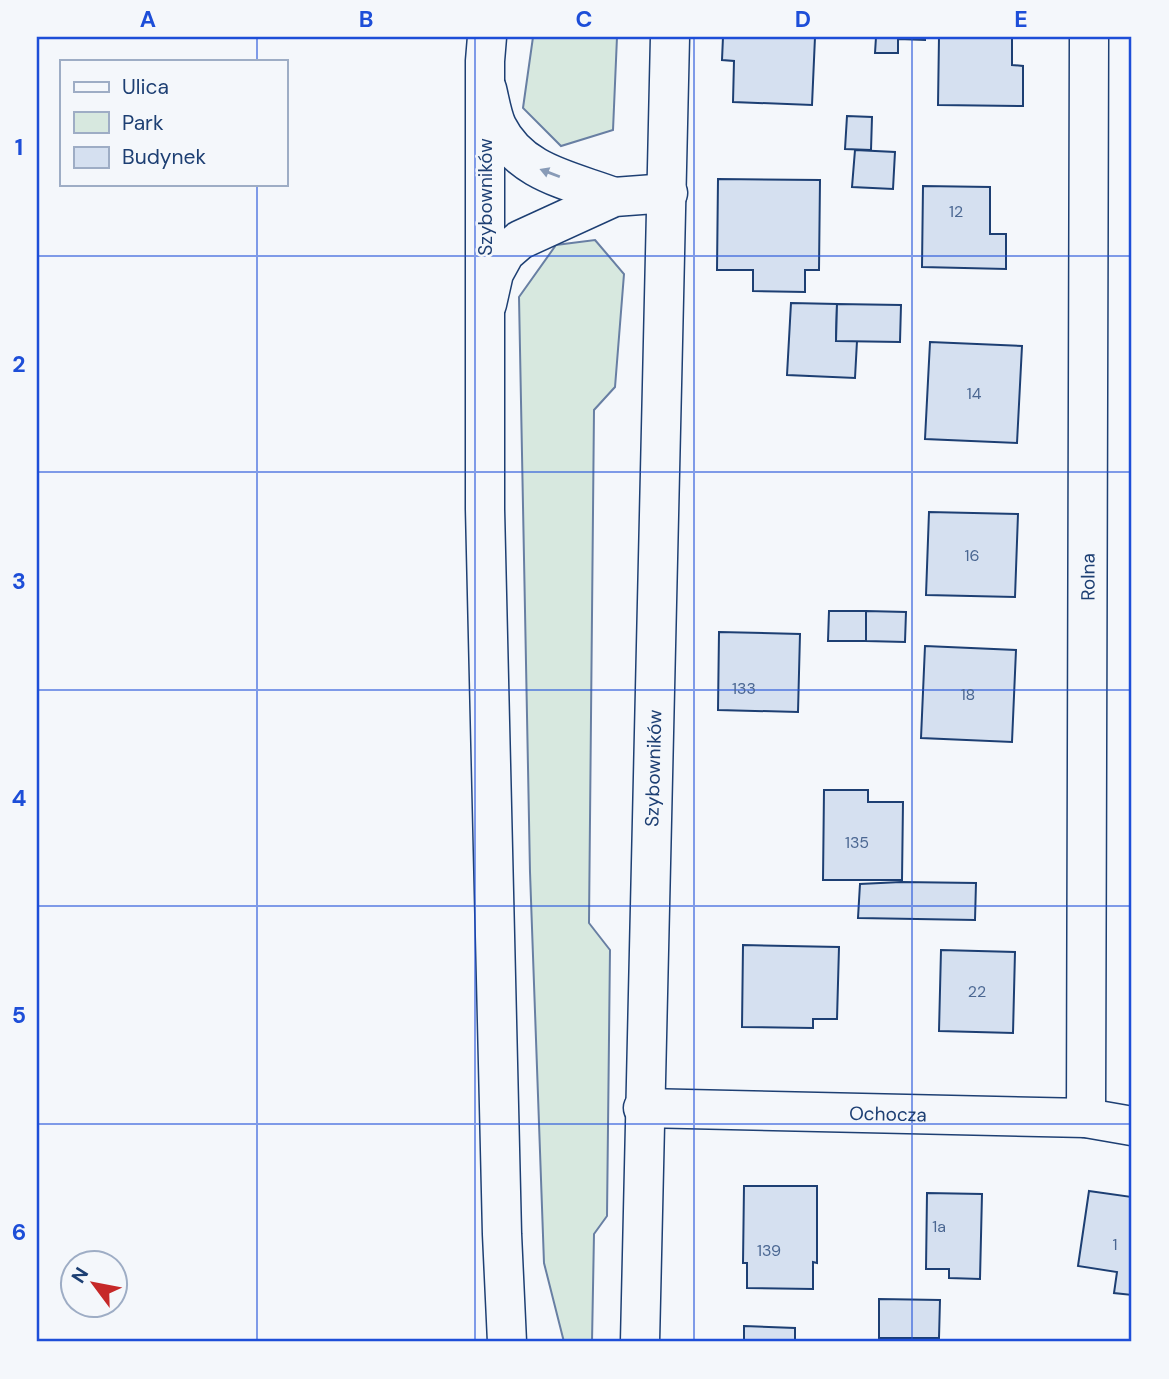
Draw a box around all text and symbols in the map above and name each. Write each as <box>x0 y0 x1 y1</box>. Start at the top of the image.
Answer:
text: A <box>140 4 156 34</box>
text: B <box>359 4 373 34</box>
text: C <box>576 4 592 34</box>
text: D <box>795 4 811 34</box>
text: E <box>1014 4 1028 34</box>
legend <box>60 60 287 186</box>
text: Ulica <box>122 73 169 101</box>
text: Park <box>122 109 164 137</box>
text: 1 <box>15 132 23 162</box>
street label: Szybowników <box>473 138 498 256</box>
text: Budynek <box>122 143 207 171</box>
one-way arrow <box>539 168 560 179</box>
house number: 12 <box>949 201 963 222</box>
text: 2 <box>12 349 26 379</box>
house number: 14 <box>967 383 982 404</box>
house number: 16 <box>964 545 980 566</box>
street label: Rolna <box>1075 553 1101 601</box>
text: 3 <box>12 566 26 596</box>
house number: 133 <box>732 678 756 699</box>
house number: 18 <box>961 684 975 705</box>
street label: Szybowników <box>639 709 667 827</box>
text: 4 <box>12 783 27 813</box>
house number: 135 <box>845 832 869 853</box>
house number: 22 <box>968 981 986 1002</box>
text: 5 <box>12 1000 26 1030</box>
street label: Ochocza <box>849 1101 927 1127</box>
house number: 1a <box>932 1216 946 1237</box>
text: 6 <box>12 1217 26 1247</box>
house number: 1 <box>1113 1234 1118 1255</box>
house number: 139 <box>757 1240 781 1261</box>
north arrow <box>60 1250 130 1320</box>
text: N <box>66 1263 94 1288</box>

